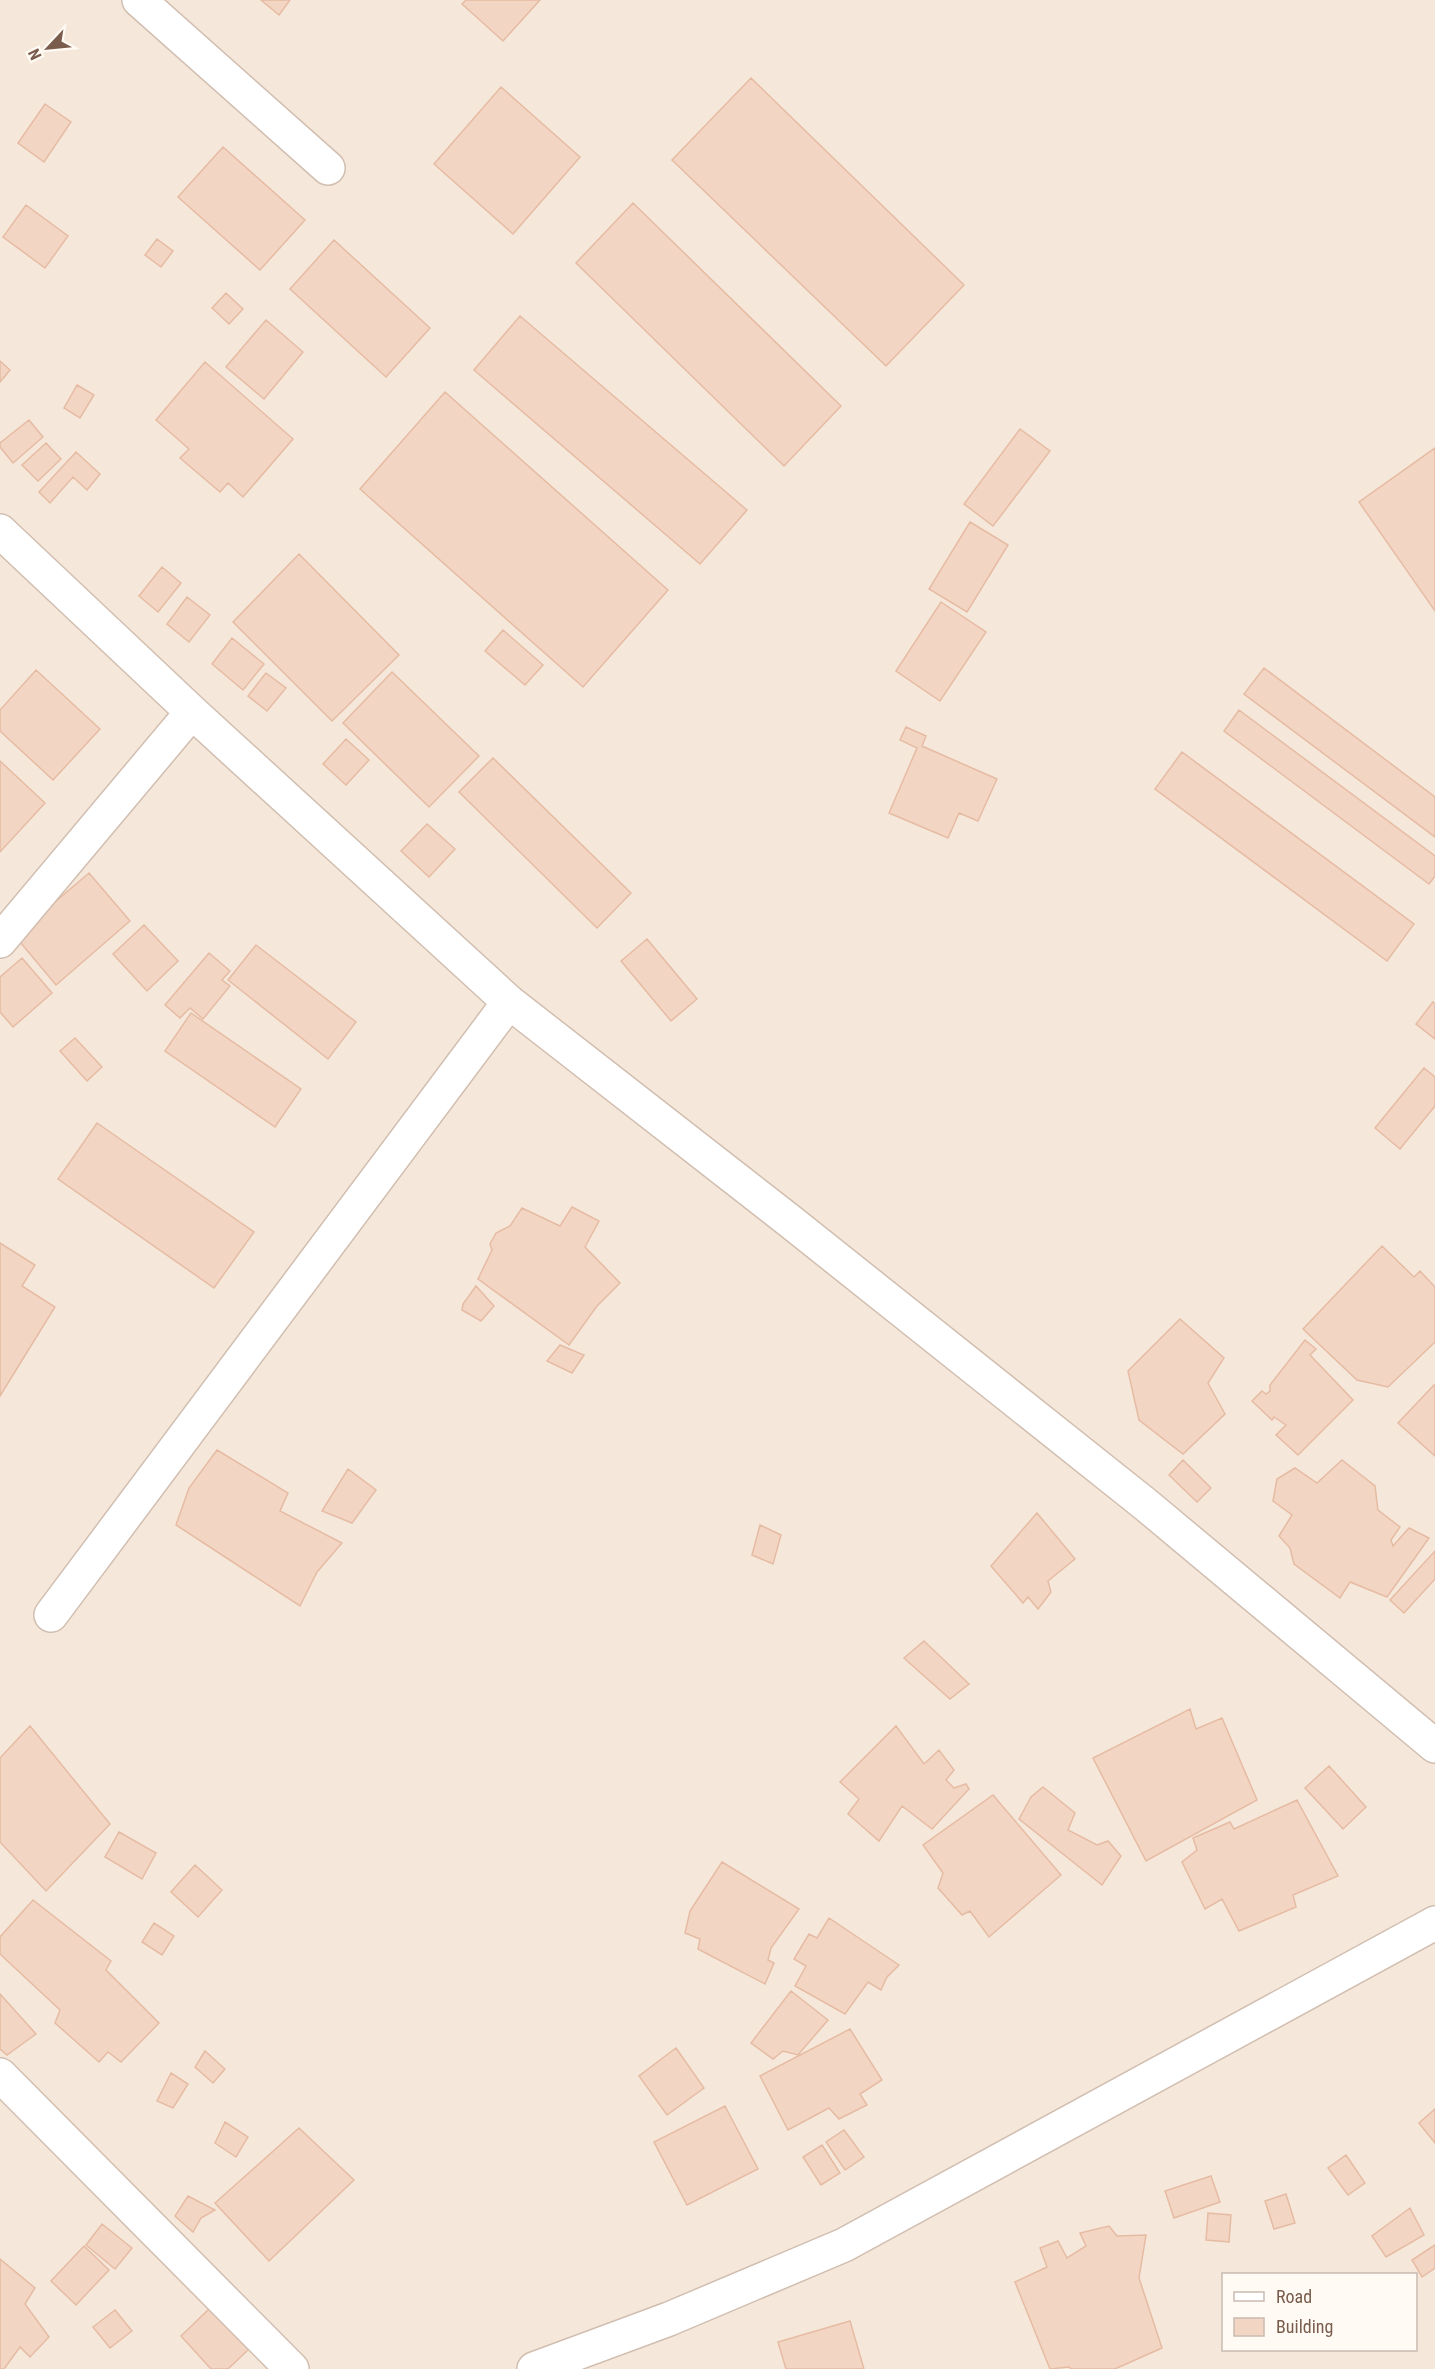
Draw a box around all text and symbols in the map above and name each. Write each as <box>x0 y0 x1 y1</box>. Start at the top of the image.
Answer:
north arrow <box>18 18 78 78</box>
text: N <box>24 46 46 63</box>
legend <box>1222 2273 1417 2351</box>
text: Road <box>1276 2286 1312 2307</box>
text: Building <box>1276 2316 1333 2337</box>

